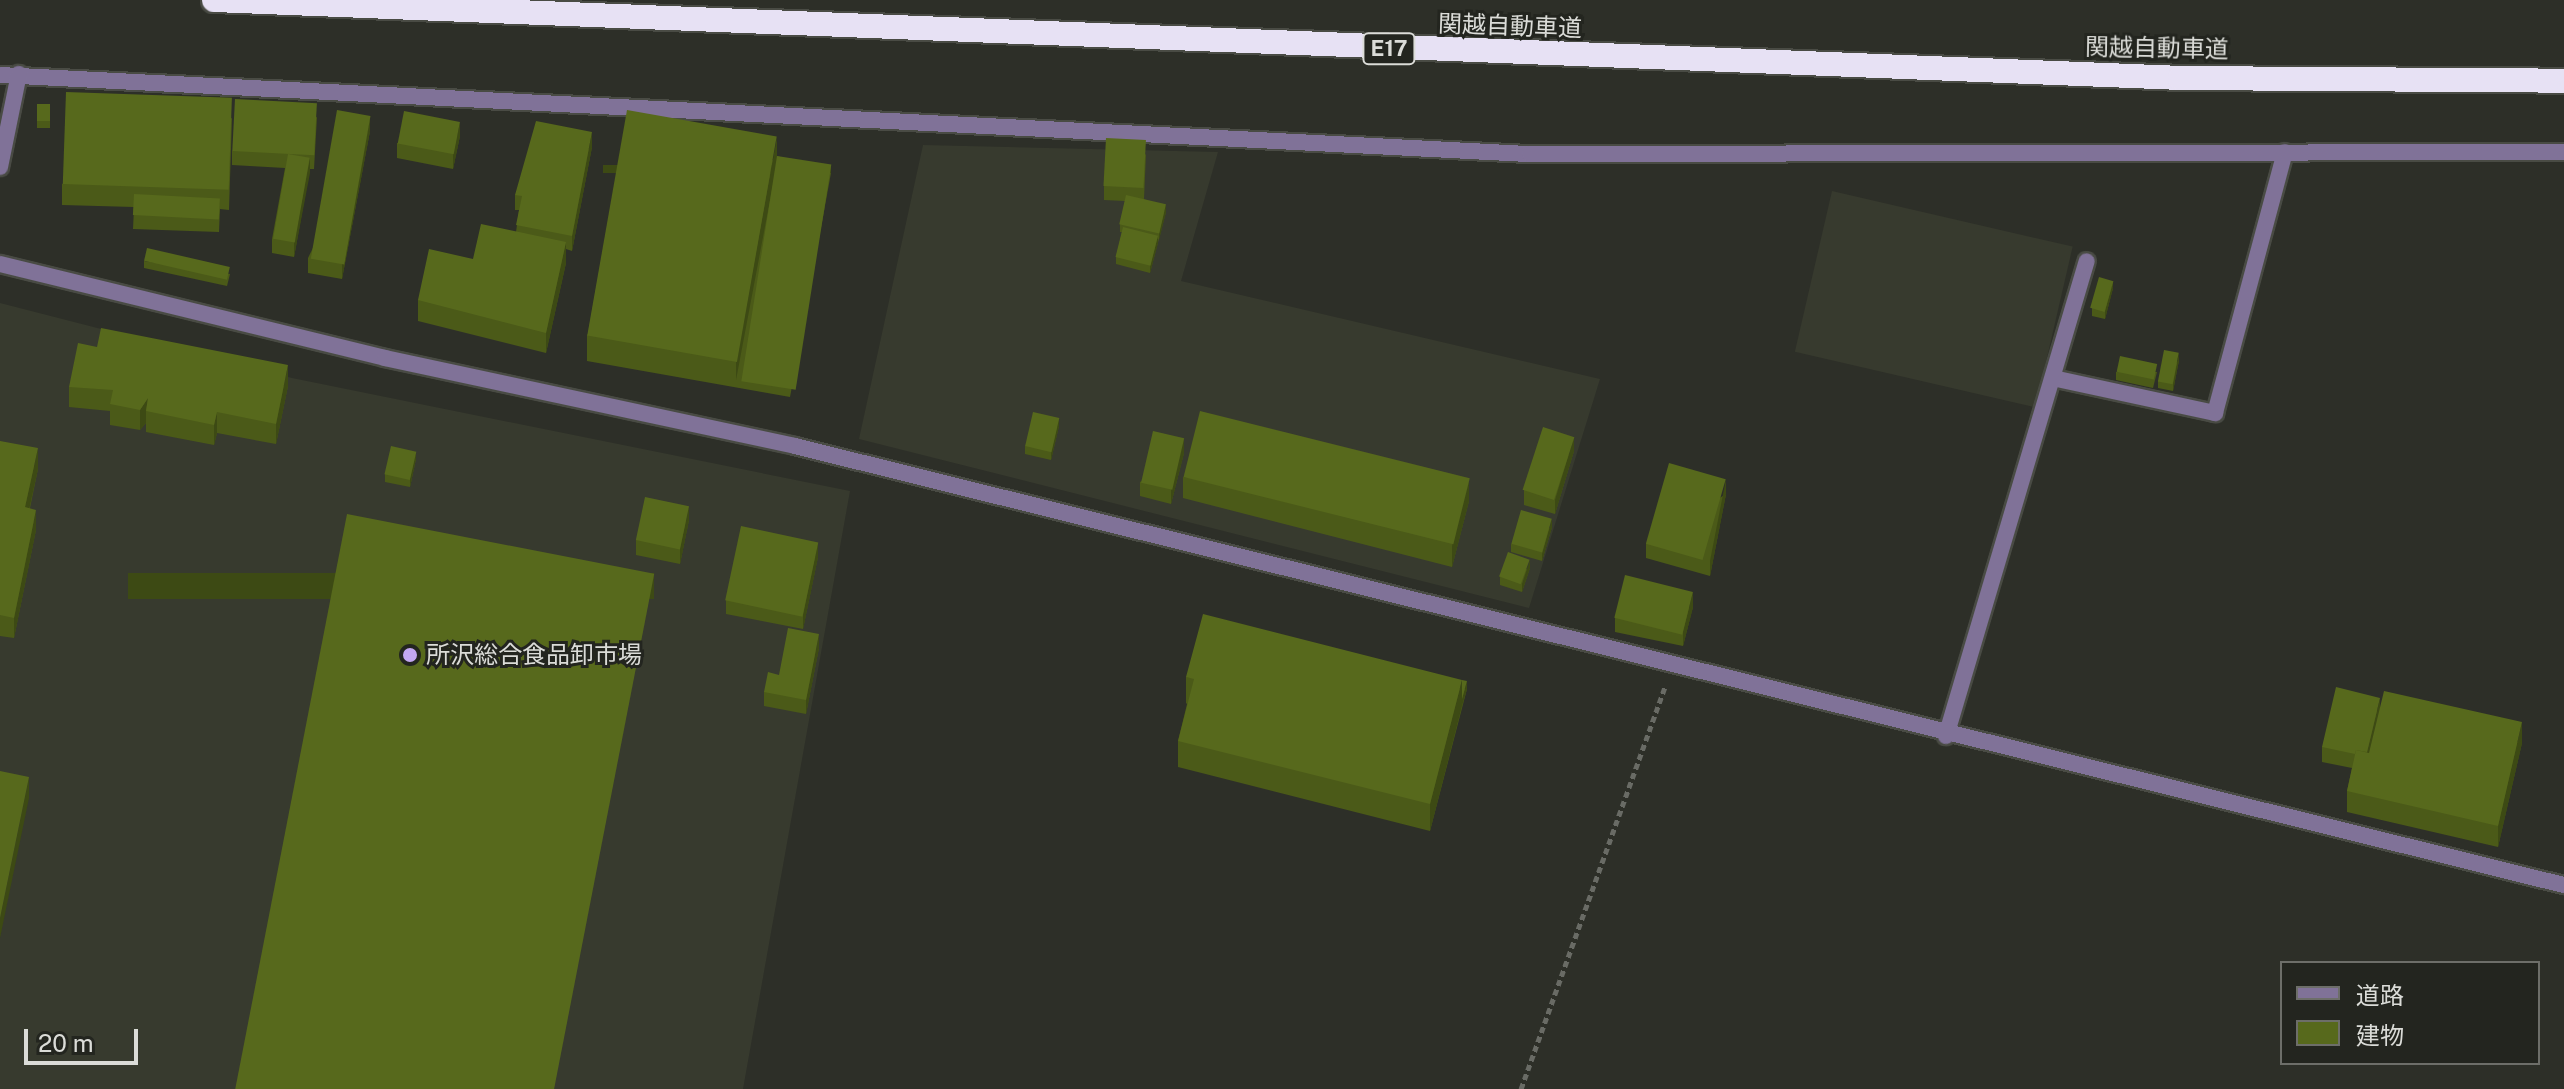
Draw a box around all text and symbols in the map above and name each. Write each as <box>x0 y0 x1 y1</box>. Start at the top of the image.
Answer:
street label: 関越自動車道 <box>1438 9 1582 43</box>
road number: E17 <box>1361 31 1417 67</box>
street label: 関越自動車道 <box>2085 32 2229 64</box>
place label: 所沢総合食品卸市場 <box>426 641 642 669</box>
marker: 所沢総合食品卸市場 <box>401 646 419 664</box>
legend <box>2280 961 2540 1065</box>
text: 道路 <box>2356 981 2404 1009</box>
scale bar <box>28 1013 142 1063</box>
text: 建物 <box>2356 1021 2404 1049</box>
text: 20 m <box>38 1029 94 1057</box>

